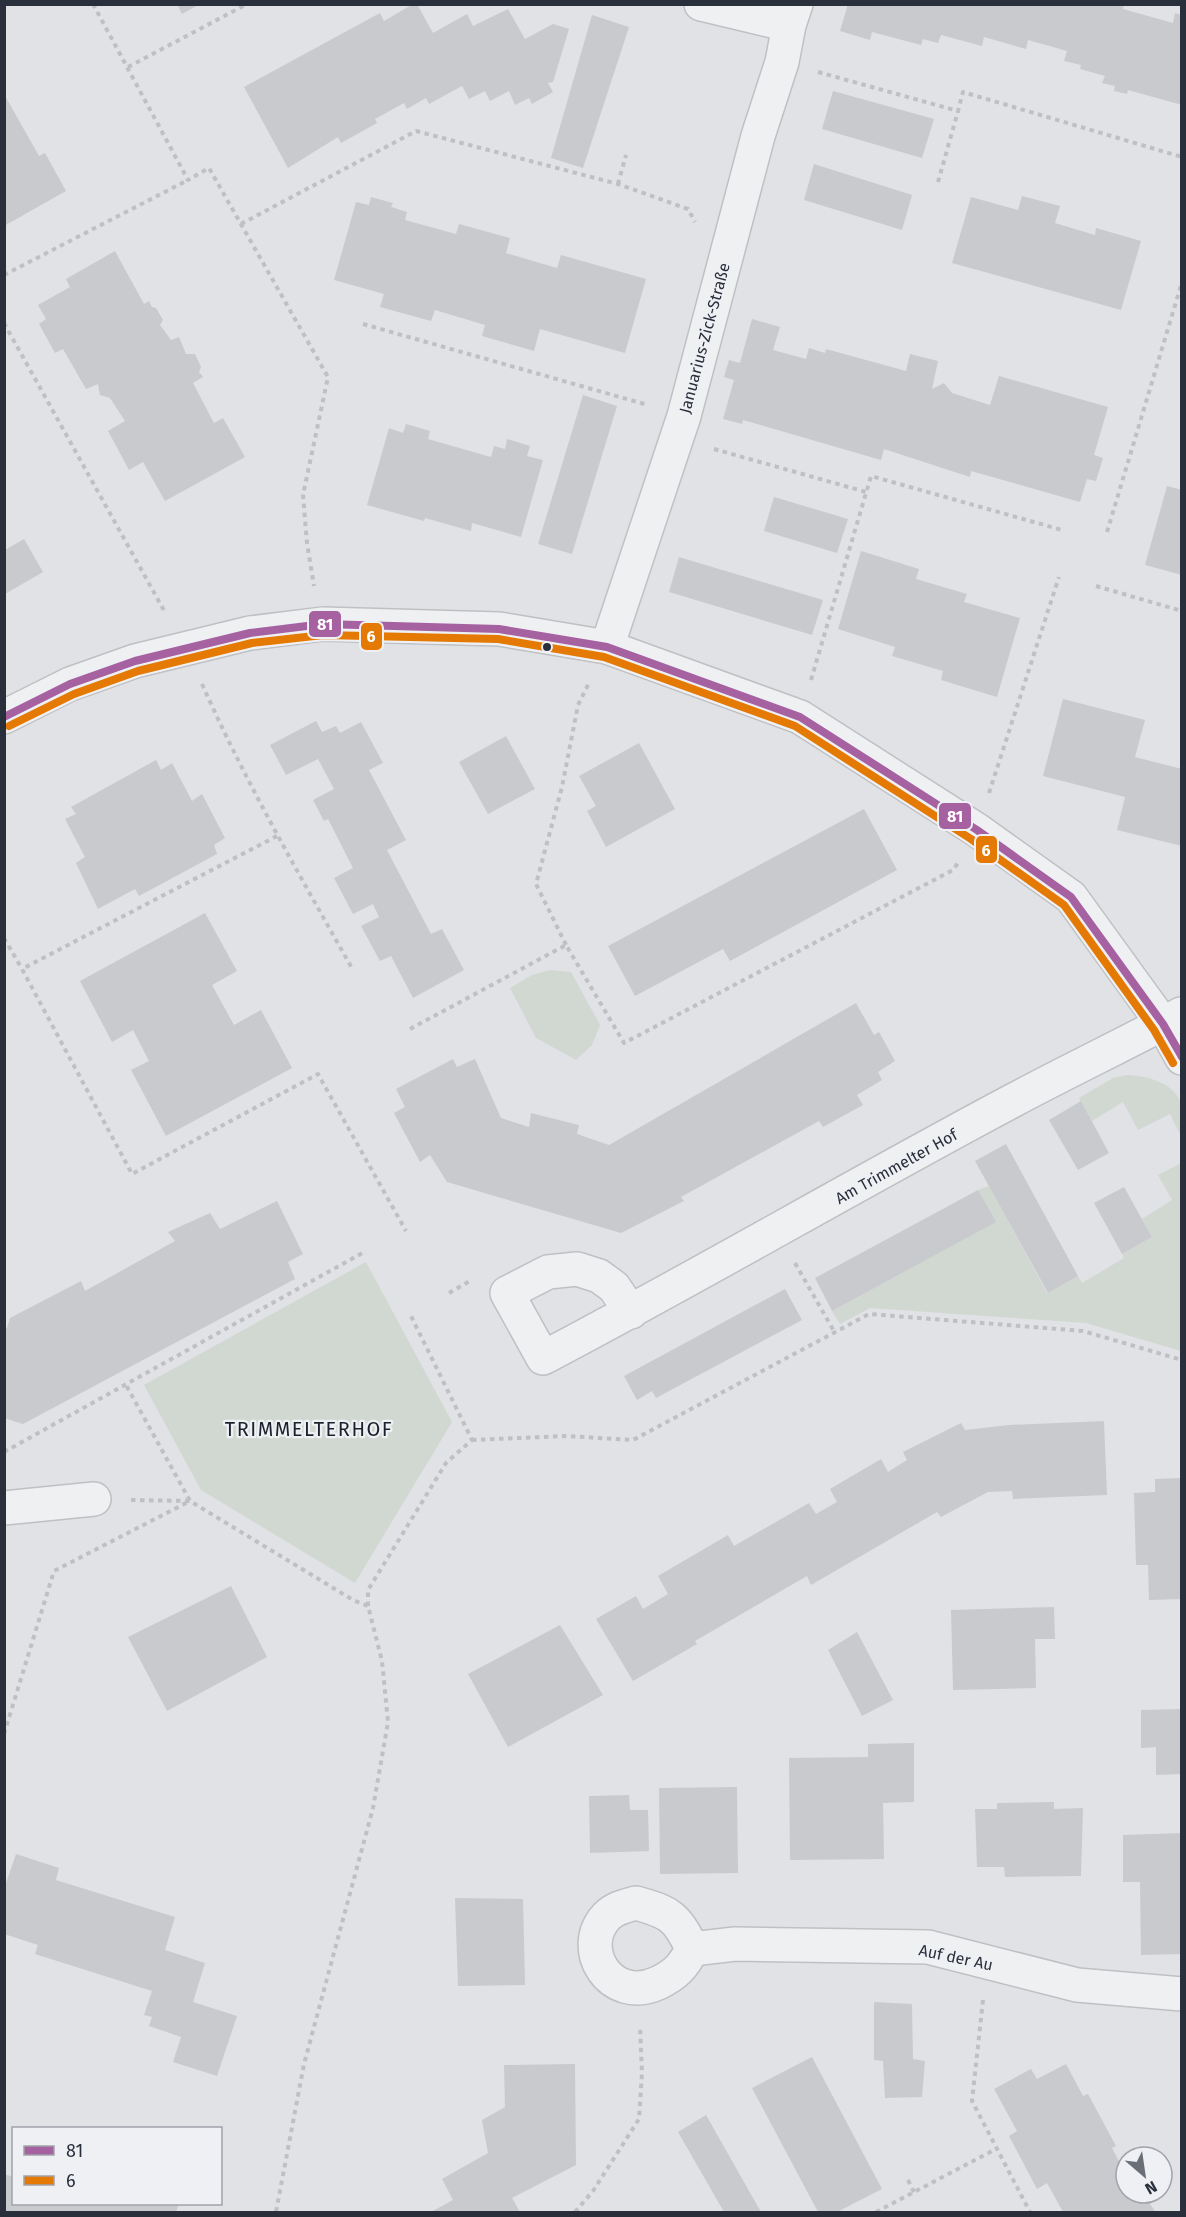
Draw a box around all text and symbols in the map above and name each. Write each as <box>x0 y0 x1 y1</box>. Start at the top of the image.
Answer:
street label: Januarius-Zick-Straße <box>675 261 734 416</box>
line badge: 81 <box>308 610 342 638</box>
text: 81 <box>317 615 333 634</box>
line badge: 6 <box>360 622 383 651</box>
text: 6 <box>366 627 376 646</box>
unlabelled marker <box>541 641 553 653</box>
line badge: 81 <box>938 802 972 830</box>
text: 81 <box>947 807 963 826</box>
line badge: 6 <box>975 835 998 864</box>
text: 6 <box>981 841 991 860</box>
street label: Am Trimmelter Hof <box>832 1124 962 1208</box>
district label: TRIMMELTERHOF <box>225 1417 393 1441</box>
street label: Auf der Au <box>917 1940 995 1975</box>
legend <box>12 2127 222 2205</box>
text: 81 <box>66 2140 83 2162</box>
north arrow <box>1114 2145 1174 2205</box>
text: 6 <box>66 2170 76 2192</box>
text: N <box>1142 2177 1160 2199</box>

